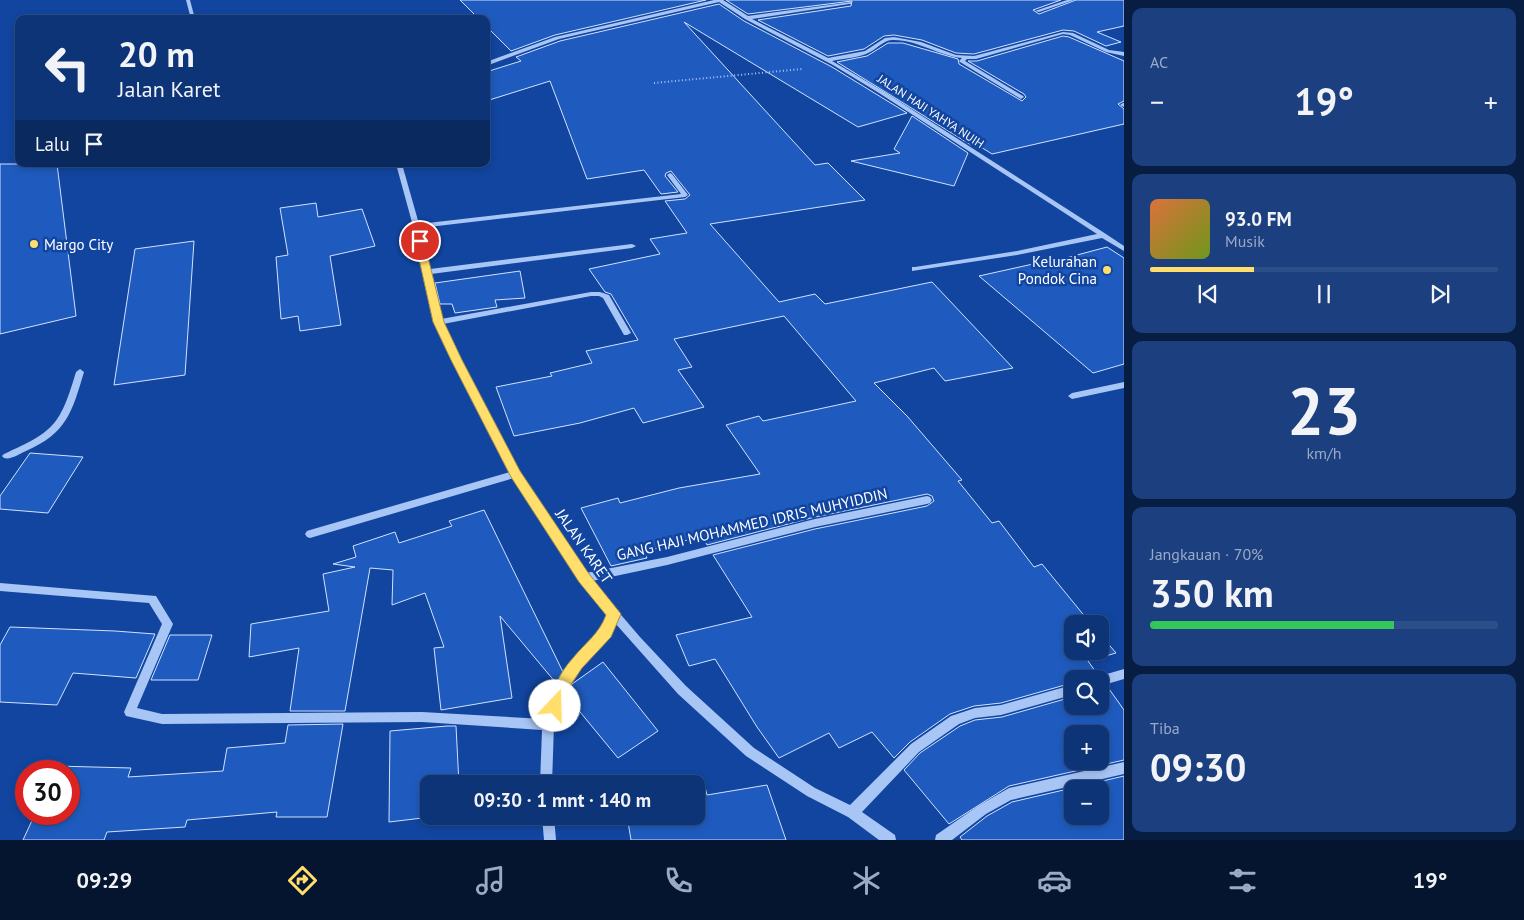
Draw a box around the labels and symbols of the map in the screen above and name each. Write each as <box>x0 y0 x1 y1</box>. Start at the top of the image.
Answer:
street label: JALAN HAJI YAHYA NUIH <box>874 70 987 151</box>
pin <box>399 220 441 262</box>
place label: Margo City <box>44 235 113 254</box>
marker: Margo City <box>28 238 40 250</box>
place label: Kelurahan Pondok Cina <box>1018 252 1097 288</box>
marker: Kelurahan Pondok Cina <box>1101 264 1113 276</box>
street label: GANG HAJI MOHAMMED IDRIS MUHYIDDIN <box>615 484 889 564</box>
street label: JALAN KARET <box>551 504 617 587</box>
position arrow <box>528 679 580 731</box>
speed limit sign: 30 <box>15 760 80 825</box>

